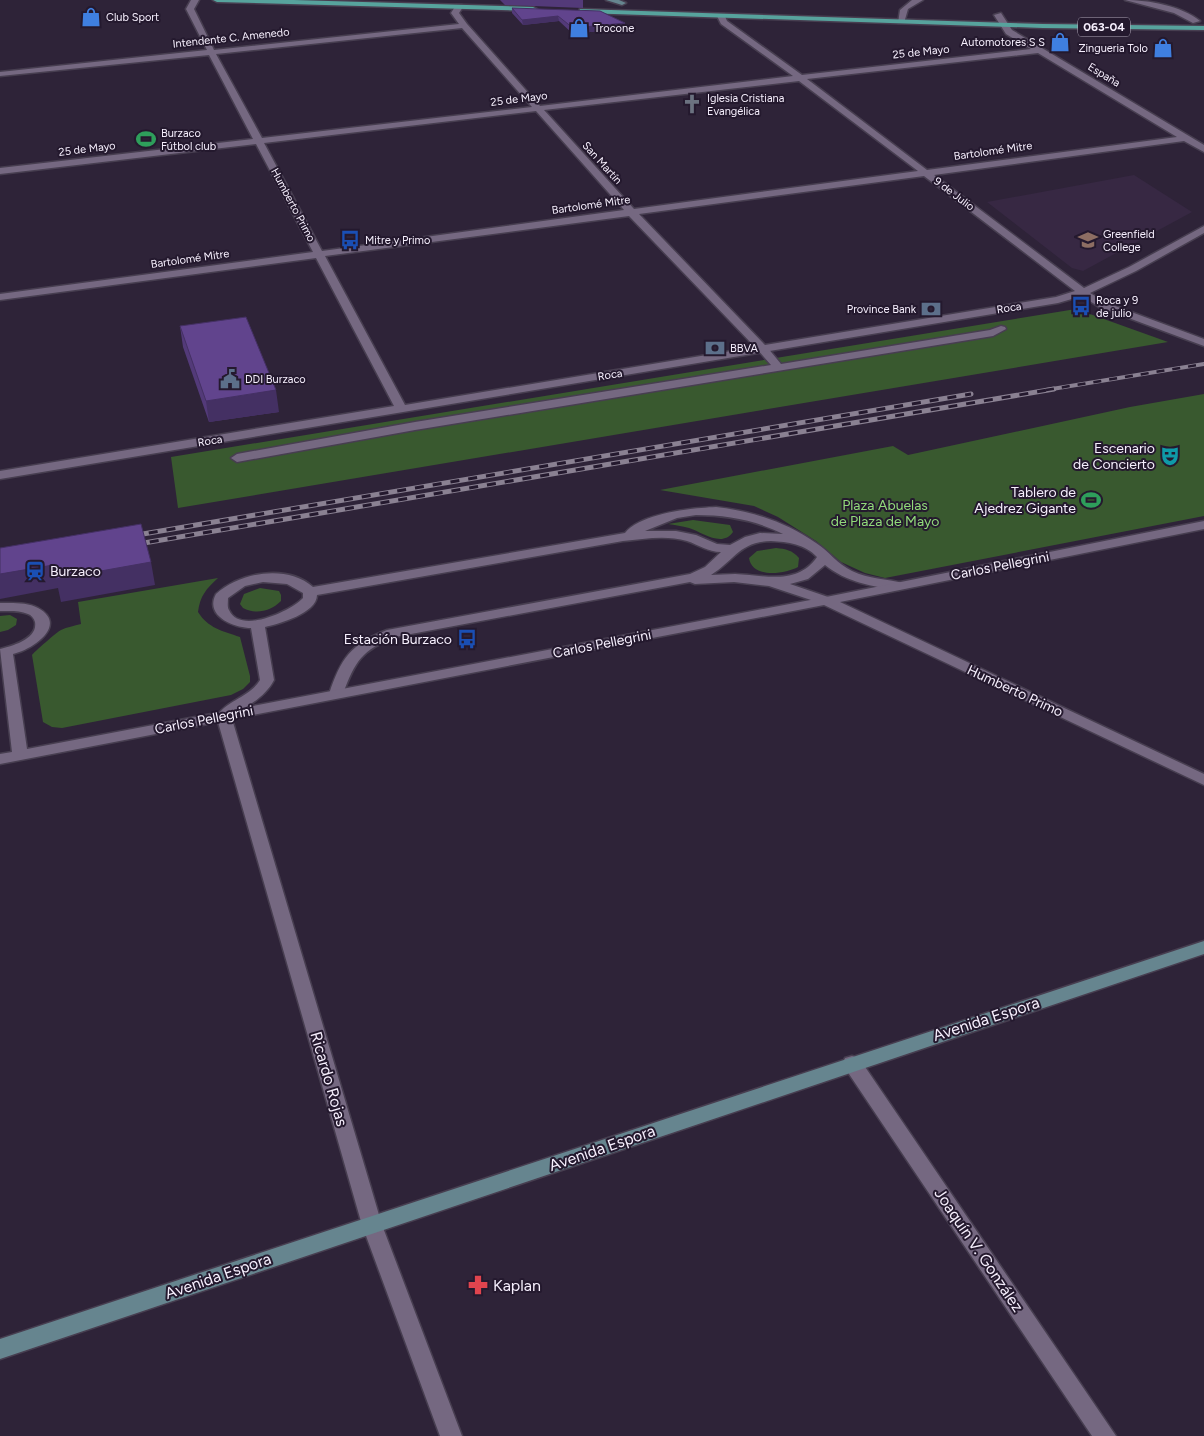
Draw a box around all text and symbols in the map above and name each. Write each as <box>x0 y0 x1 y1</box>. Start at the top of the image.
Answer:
shop icon: Club Sport <box>80 6 102 28</box>
place label: Club Sport <box>106 11 159 24</box>
shop icon: Trocone <box>568 17 590 39</box>
road number: 063-04 <box>1078 18 1130 36</box>
place label: Trocone <box>594 22 634 35</box>
street label: Intendente C. Amenedo <box>172 25 290 51</box>
shop icon: Automotores S S <box>1049 31 1071 53</box>
place label: Automotores S S <box>961 36 1045 49</box>
shop icon: Zingueria Tolo <box>1152 37 1174 59</box>
place label: Zingueria Tolo <box>1078 42 1148 55</box>
street label: 25 de Mayo <box>892 43 950 61</box>
street label: España <box>1085 60 1123 90</box>
street label: 25 de Mayo <box>490 89 548 109</box>
place label: Iglesia Cristiana Evangélica <box>707 92 784 118</box>
church icon: Iglesia Cristiana Evangélica <box>681 93 703 115</box>
place label: Burzaco Fútbol club <box>161 127 216 153</box>
sports icon: Burzaco Fútbol club <box>135 128 157 150</box>
street label: 25 de Mayo <box>58 139 116 159</box>
street label: San Martín <box>580 139 624 187</box>
street label: Bartolomé Mitre <box>953 139 1033 163</box>
street label: Humberto Primo <box>268 166 318 244</box>
street label: 9 de Julio <box>931 175 977 213</box>
street label: Bartolomé Mitre <box>551 193 631 217</box>
place label: Greenfield College <box>1103 228 1155 254</box>
bus stop icon: Mitre y Primo <box>339 229 361 251</box>
school or university icon: Greenfield College <box>1077 229 1099 251</box>
place label: Mitre y Primo <box>365 234 430 247</box>
street label: Bartolomé Mitre <box>150 247 230 271</box>
place label: Roca y 9 de julio <box>1096 294 1138 320</box>
bus stop icon: Roca y 9 de julio <box>1070 295 1092 317</box>
bank icon: Province Bank <box>920 298 942 320</box>
street label: Roca <box>996 300 1022 316</box>
place label: Province Bank <box>847 303 917 316</box>
bank icon: BBVA <box>704 337 726 359</box>
place label: BBVA <box>730 342 759 355</box>
street label: Roca <box>597 367 623 383</box>
public building icon: DDI Burzaco <box>219 368 241 390</box>
place label: DDI Burzaco <box>245 373 306 386</box>
street label: Roca <box>197 433 223 449</box>
place label: Escenario de Concierto <box>1073 440 1155 473</box>
theatre icon: Escenario de Concierto <box>1159 445 1181 467</box>
place label: Tablero de Ajedrez Gigante <box>974 484 1076 517</box>
sports icon: Tablero de Ajedrez Gigante <box>1080 489 1102 511</box>
park label: Plaza Abuelas de Plaza de Mayo <box>831 497 939 530</box>
street label: Carlos Pellegrini <box>949 548 1051 584</box>
station icon: Burzaco <box>24 560 46 582</box>
place label: Burzaco <box>50 563 101 580</box>
street label: Carlos Pellegrini <box>551 626 653 662</box>
bus stop icon: Estación Burzaco <box>456 628 478 650</box>
place label: Estación Burzaco <box>344 631 452 648</box>
street label: Humberto Primo <box>964 661 1066 721</box>
street label: Carlos Pellegrini <box>153 702 255 738</box>
street label: Avenida Espora <box>930 993 1042 1045</box>
street label: Ricardo Rojas <box>306 1029 352 1129</box>
street label: Avenida Espora <box>546 1121 658 1175</box>
street label: Joaquín V. González <box>930 1184 1028 1316</box>
street label: Avenida Espora <box>162 1249 274 1303</box>
pharmacy icon: Kaplan <box>467 1274 489 1296</box>
place label: Kaplan <box>493 1276 541 1295</box>

